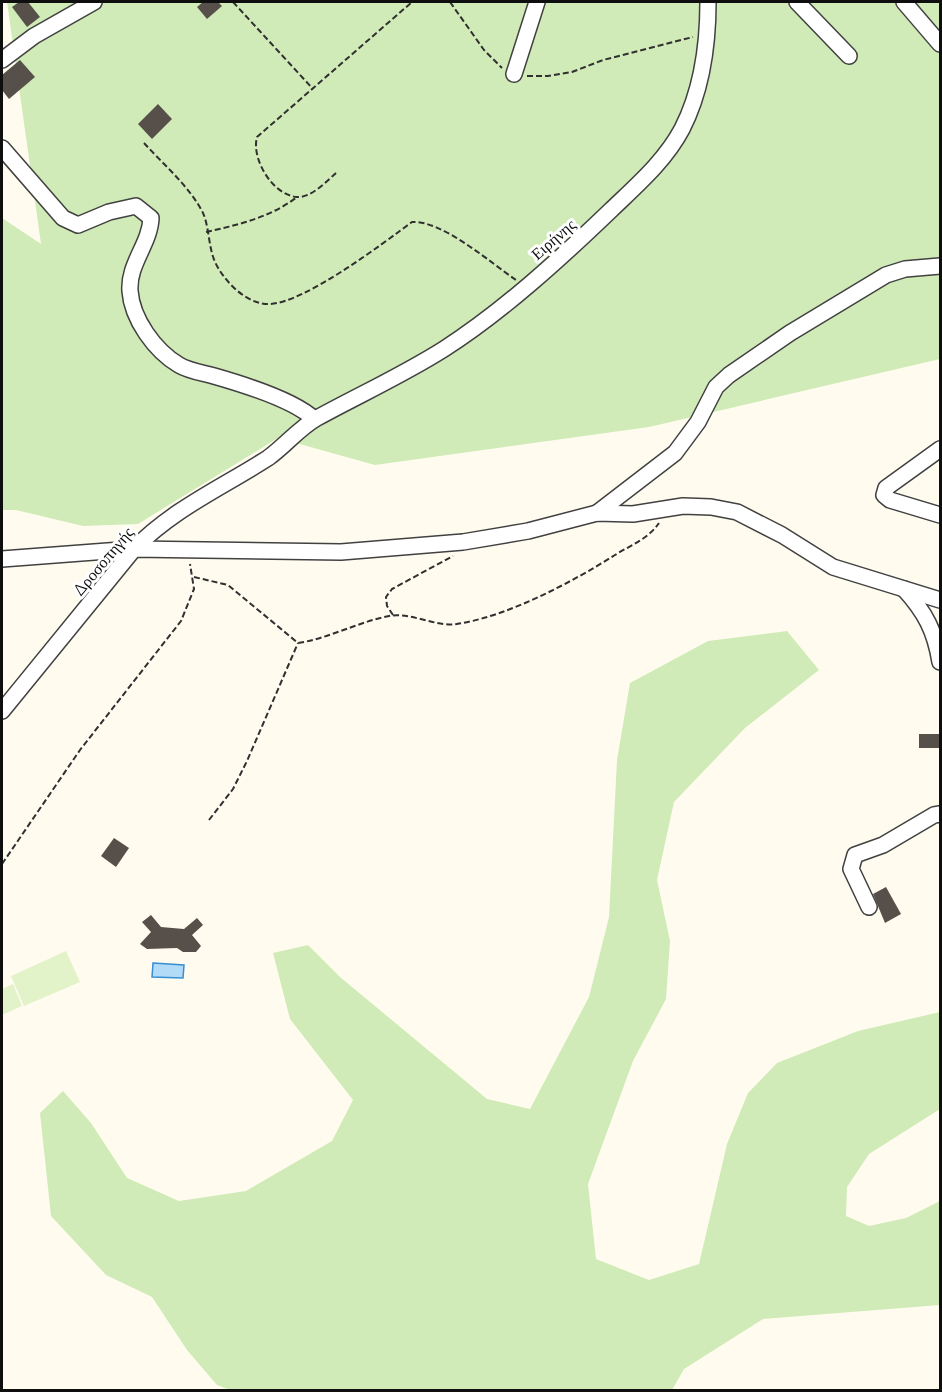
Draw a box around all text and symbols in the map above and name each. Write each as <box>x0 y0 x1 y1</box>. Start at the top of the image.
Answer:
street label: Ειρήνης <box>527 214 580 264</box>
street label: Δροσοπηγής <box>69 522 138 599</box>

